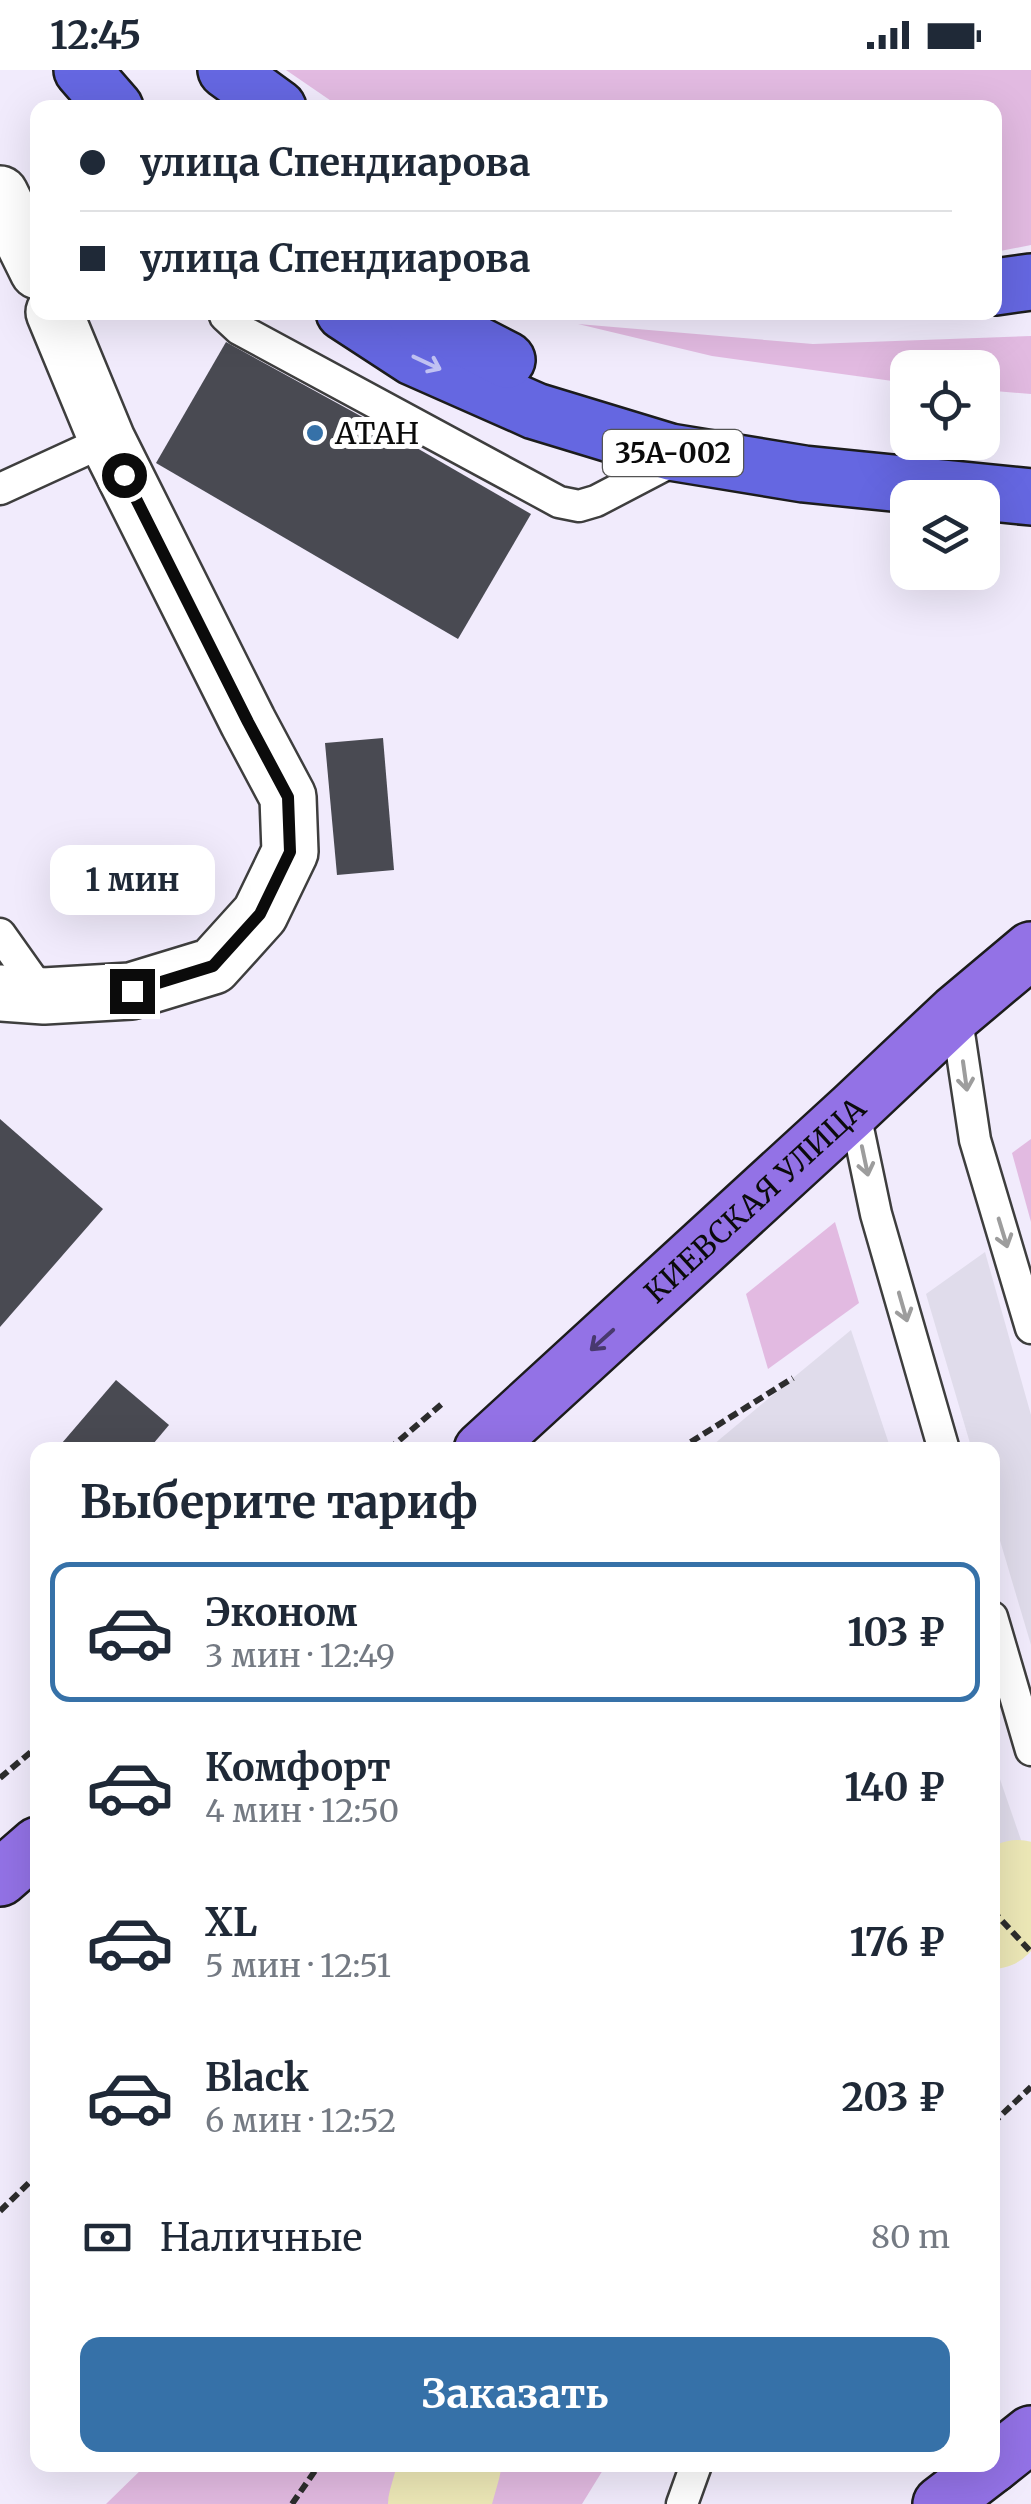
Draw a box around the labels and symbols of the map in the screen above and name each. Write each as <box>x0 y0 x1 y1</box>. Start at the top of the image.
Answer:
one-way arrow <box>411 355 442 373</box>
place label: АТАН <box>334 414 419 452</box>
marker: АТАН <box>304 422 326 444</box>
road number: 35А-002 <box>603 430 743 476</box>
route start <box>102 453 147 498</box>
callout: 1 мин <box>49 846 214 916</box>
route end <box>110 969 155 1014</box>
one-way arrow <box>957 1060 975 1092</box>
street label: КИЕВСКАЯ УЛИЦА <box>636 1089 874 1311</box>
one-way arrow <box>856 1145 875 1177</box>
one-way arrow <box>995 1217 1013 1249</box>
one-way arrow <box>895 1291 913 1323</box>
one-way arrow <box>590 1328 615 1351</box>

